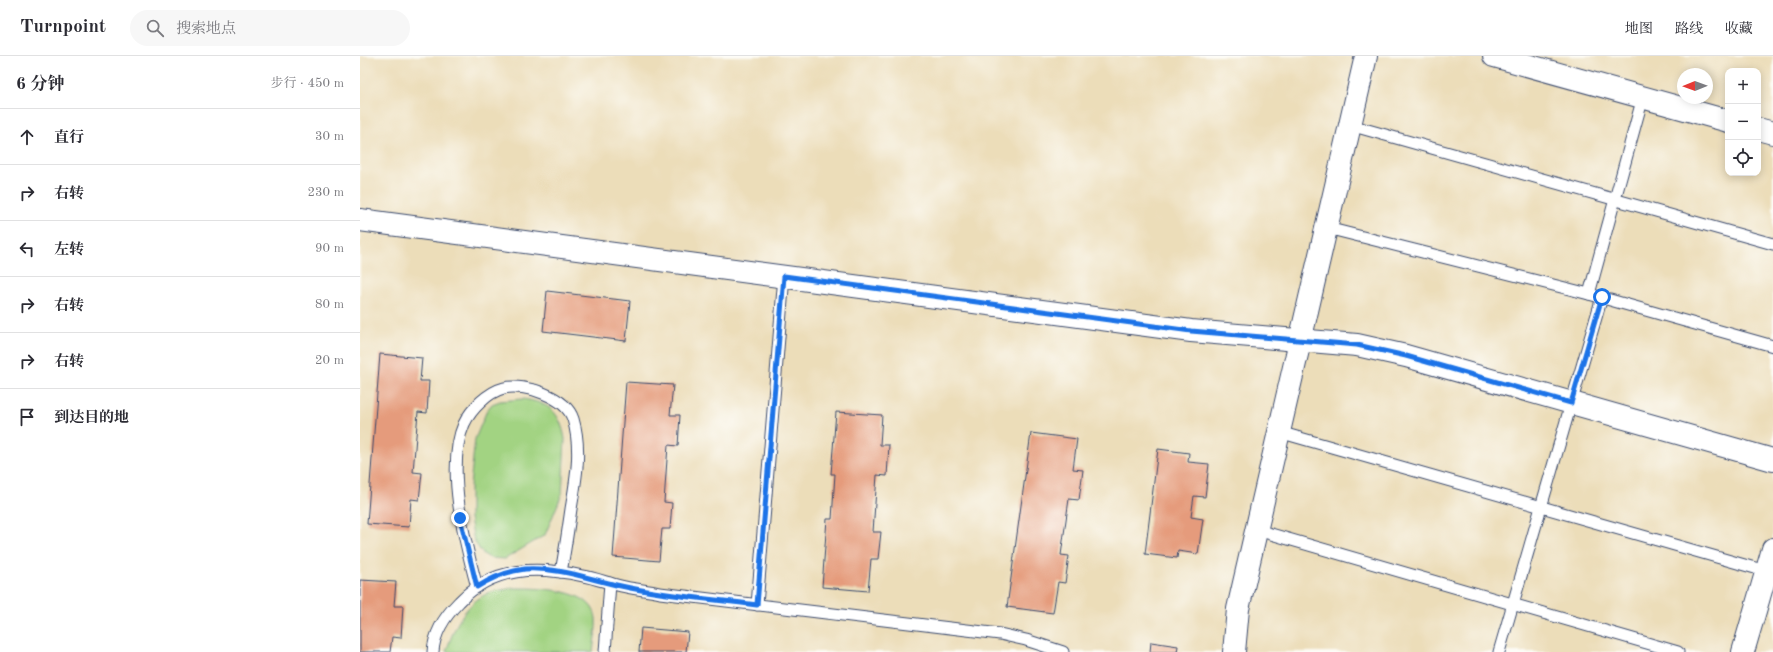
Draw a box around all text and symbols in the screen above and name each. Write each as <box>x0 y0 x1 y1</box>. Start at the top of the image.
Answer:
search box <box>130 10 410 46</box>
icon: search <box>144 17 166 39</box>
text: Turnpoint <box>20 18 106 37</box>
text: 搜索地点 <box>176 22 236 37</box>
text: 地图 <box>1625 22 1653 36</box>
text: 路线 <box>1675 22 1703 36</box>
text: 收藏 <box>1725 22 1753 36</box>
north arrow <box>1677 68 1713 104</box>
map controls <box>1725 68 1761 176</box>
button: + <box>1725 68 1761 104</box>
text: 6 分钟 <box>16 76 65 93</box>
text: 步行 · 450 m <box>270 77 344 90</box>
button: − <box>1725 104 1761 140</box>
icon: ahead <box>16 126 38 148</box>
text: 30 m <box>315 130 344 143</box>
text: 直行 <box>54 131 84 146</box>
button: locate <box>1725 140 1761 176</box>
icon: right <box>16 182 38 204</box>
text: 230 m <box>307 186 344 199</box>
text: 右转 <box>54 187 84 202</box>
icon: left <box>16 238 38 260</box>
text: 90 m <box>315 242 344 255</box>
text: 左转 <box>54 243 84 258</box>
route start <box>1593 288 1611 306</box>
icon: right <box>16 294 38 316</box>
text: 80 m <box>315 298 344 311</box>
text: 右转 <box>54 299 84 314</box>
icon: right <box>16 350 38 372</box>
text: 20 m <box>315 354 344 367</box>
text: 右转 <box>54 355 84 370</box>
icon: arrive <box>16 406 38 428</box>
text: 到达目的地 <box>54 411 129 426</box>
route end <box>451 509 469 527</box>

